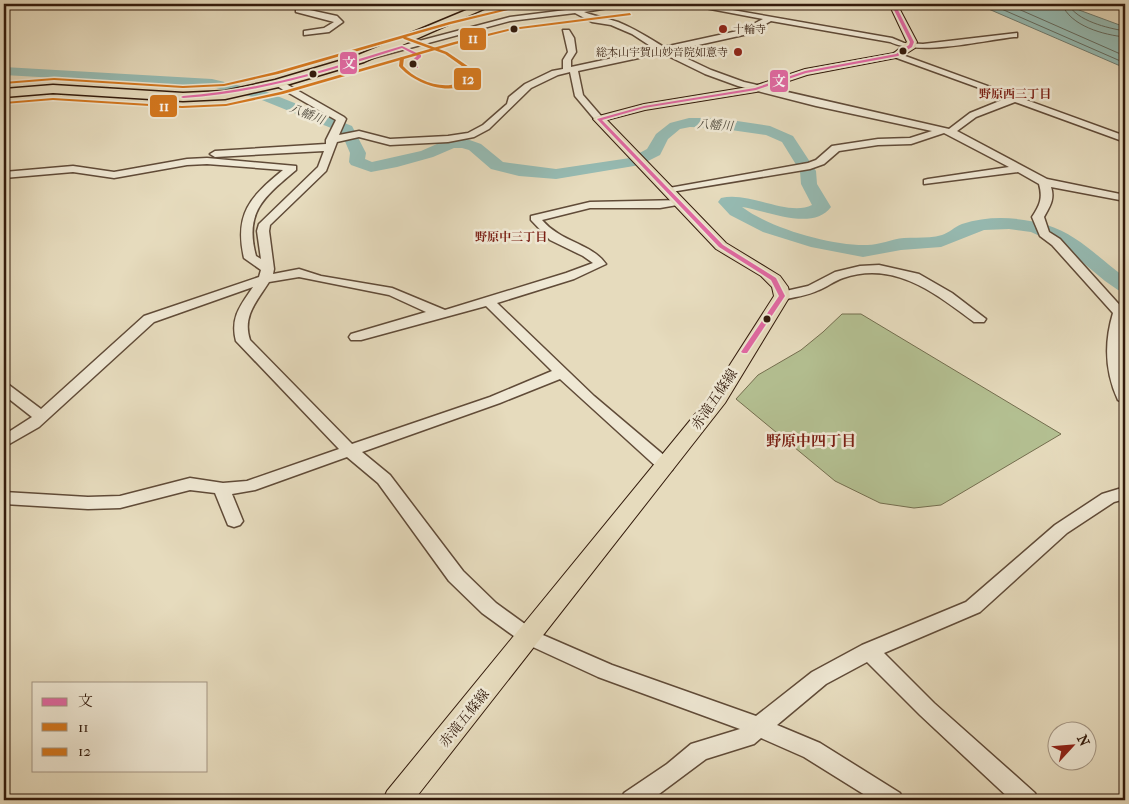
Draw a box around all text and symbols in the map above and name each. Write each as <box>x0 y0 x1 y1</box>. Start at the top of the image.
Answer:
marker: 十輪寺 <box>717 23 729 35</box>
place label: 十輪寺 <box>733 23 766 36</box>
unlabelled marker <box>509 24 519 34</box>
line badge: 11 <box>459 27 487 51</box>
text: 11 <box>468 30 478 47</box>
place label: 総本山宇賀山妙音院如意寺 <box>596 46 728 59</box>
marker: 総本山宇賀山妙音院如意寺 <box>732 46 744 58</box>
unlabelled marker <box>898 46 908 56</box>
line badge: 文 <box>339 51 358 75</box>
text: 文 <box>342 55 356 72</box>
unlabelled marker <box>408 59 418 69</box>
line badge: 12 <box>453 67 482 91</box>
unlabelled marker <box>308 69 318 79</box>
line badge: 文 <box>769 69 789 93</box>
text: 12 <box>462 71 474 88</box>
text: 文 <box>772 73 786 90</box>
district label: 野原西三丁目 <box>979 87 1051 101</box>
line badge: 11 <box>149 94 178 118</box>
text: 11 <box>159 98 169 115</box>
water label: 八幡川 <box>288 101 328 128</box>
water label: 八幡川 <box>697 117 735 133</box>
district label: 野原中三丁目 <box>475 230 547 244</box>
unlabelled marker <box>762 314 772 324</box>
street label: 赤滝五條線 <box>688 366 741 433</box>
district label: 野原中四丁目 <box>766 432 856 450</box>
legend <box>32 682 208 772</box>
street label: 赤滝五條線 <box>436 686 493 751</box>
text: 文 <box>78 692 93 710</box>
text: 11 <box>78 718 89 736</box>
north arrow <box>1046 722 1096 772</box>
text: N <box>1073 732 1093 749</box>
text: 12 <box>78 742 91 760</box>

